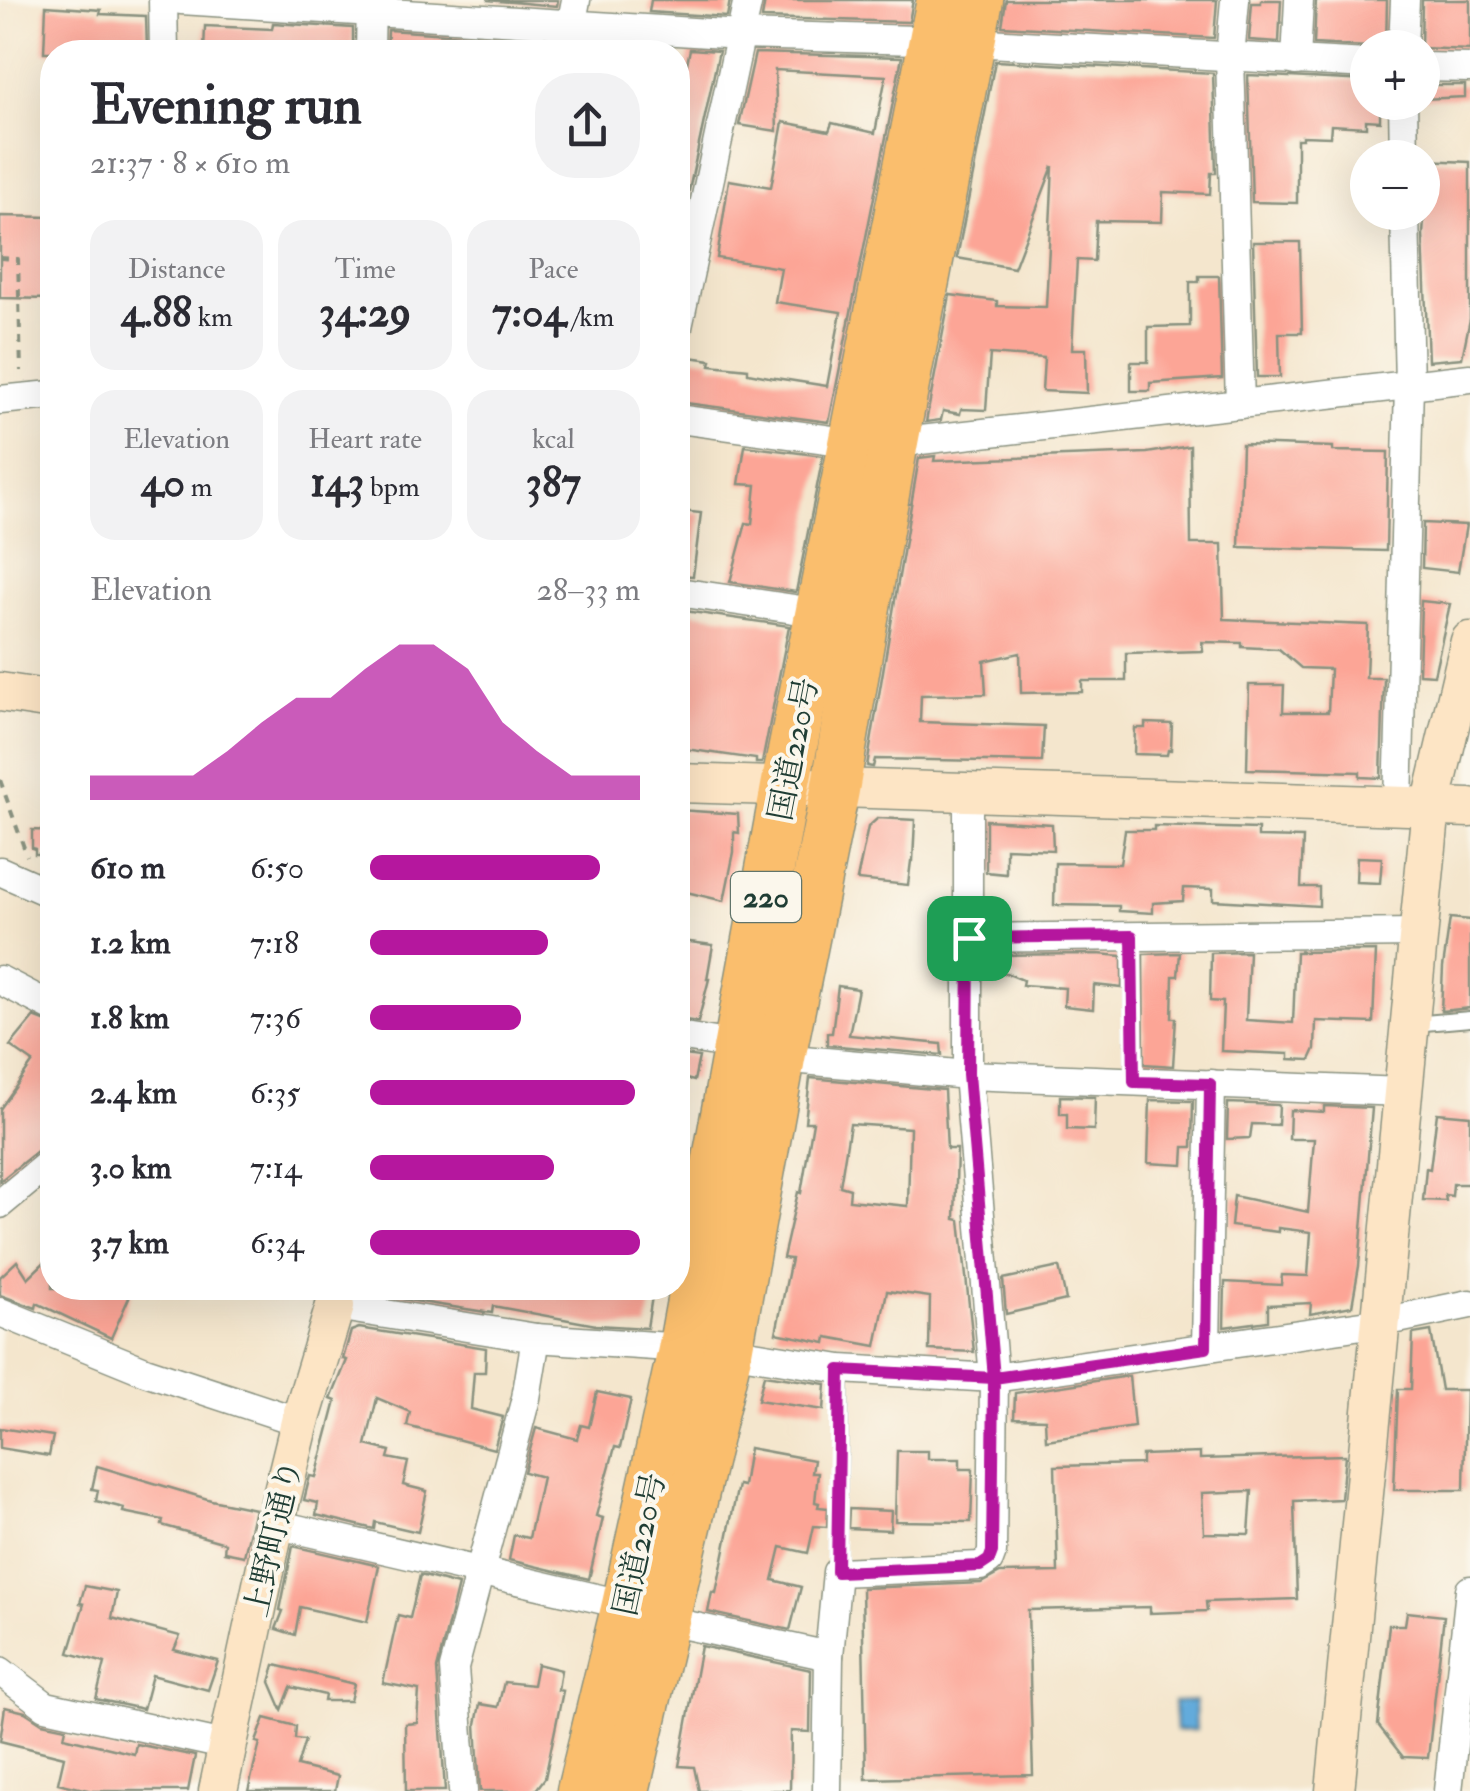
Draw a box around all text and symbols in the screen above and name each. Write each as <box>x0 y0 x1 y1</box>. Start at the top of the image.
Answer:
map controls <box>1350 30 1440 230</box>
button: + <box>1350 30 1440 120</box>
text: Evening run <box>90 71 362 140</box>
button: share <box>535 73 640 178</box>
button: − <box>1350 140 1440 230</box>
text: 21:37 · 8 × 610 m <box>90 143 290 183</box>
text: Distance <box>128 252 226 287</box>
text: Time <box>334 252 396 287</box>
text: Pace <box>528 252 578 287</box>
text: 4.88 <box>121 287 192 339</box>
text: 34:29 <box>319 287 411 339</box>
text: 7:04 <box>492 287 566 339</box>
text: km <box>192 300 233 335</box>
text: /km <box>566 300 614 335</box>
text: Elevation <box>123 422 230 457</box>
text: Heart rate <box>308 422 422 457</box>
text: kcal <box>532 422 575 457</box>
text: 40 <box>141 457 185 509</box>
text: 143 <box>310 457 364 509</box>
text: 387 <box>526 457 581 509</box>
text: m <box>185 470 213 505</box>
text: bpm <box>364 470 420 505</box>
text: Elevation <box>90 570 212 610</box>
text: 28–33 m <box>536 570 640 610</box>
street label: 国道220号 <box>761 674 827 824</box>
text: 610 m <box>90 848 165 888</box>
text: 6:50 <box>250 848 304 888</box>
road number: 220 <box>731 872 801 922</box>
pin <box>927 896 1012 981</box>
icon: arrive <box>942 911 997 966</box>
text: 1.2 km <box>90 923 171 963</box>
text: 7:18 <box>250 923 299 963</box>
text: 1.8 km <box>90 998 169 1038</box>
text: 7:36 <box>250 998 301 1038</box>
text: 2.4 km <box>90 1073 177 1113</box>
text: 6:35 <box>250 1073 300 1113</box>
text: 3.0 km <box>90 1148 172 1188</box>
text: 7:14 <box>250 1148 301 1188</box>
text: 3.7 km <box>90 1223 169 1263</box>
text: 6:34 <box>250 1223 303 1263</box>
street label: 上野町通り <box>236 1456 311 1621</box>
street label: 国道220号 <box>605 1469 675 1619</box>

